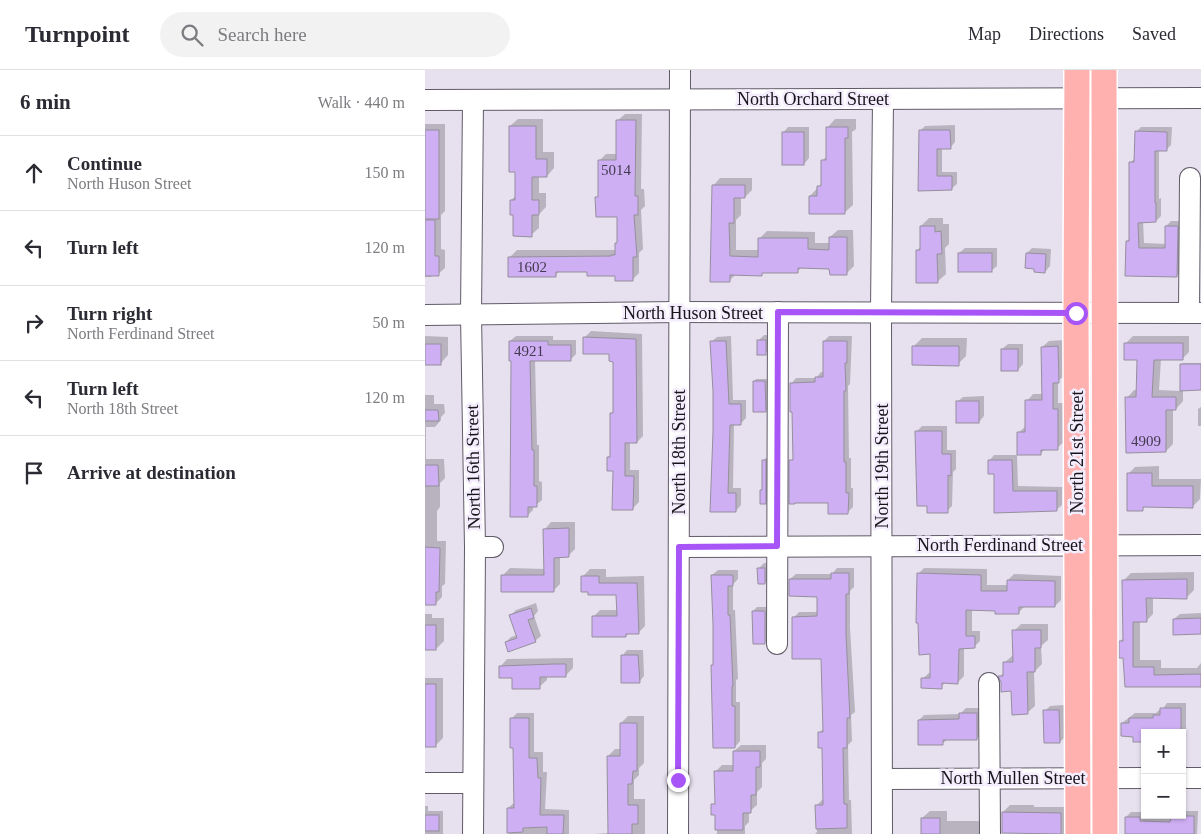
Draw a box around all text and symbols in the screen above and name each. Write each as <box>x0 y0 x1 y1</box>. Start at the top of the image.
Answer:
search box <box>160 12 510 57</box>
text: Turnpoint <box>25 21 130 47</box>
icon: search <box>178 21 206 49</box>
text: Search here <box>218 24 307 45</box>
text: Map <box>968 24 1001 44</box>
text: Directions <box>1029 24 1104 44</box>
text: Saved <box>1132 24 1176 44</box>
street label: North Orchard Street <box>737 89 889 109</box>
text: 6 min <box>20 90 71 114</box>
text: Walk · 440 m <box>318 94 405 111</box>
text: Continue <box>67 153 142 174</box>
icon: ahead <box>20 159 48 187</box>
house number: 5014 <box>601 162 632 178</box>
text: 150 m <box>365 164 405 181</box>
text: North Huson Street <box>67 175 191 192</box>
icon: left <box>20 234 48 262</box>
text: Turn left <box>67 237 139 258</box>
text: 120 m <box>365 239 405 256</box>
house number: 1602 <box>517 259 547 275</box>
route start <box>1065 302 1088 325</box>
text: Turn right <box>67 303 152 324</box>
street label: North Huson Street <box>623 303 763 323</box>
icon: right <box>20 309 48 337</box>
text: 50 m <box>373 314 405 331</box>
text: North Ferdinand Street <box>67 325 215 342</box>
house number: 4921 <box>514 343 544 359</box>
text: Turn left <box>67 378 139 399</box>
icon: left <box>20 384 48 412</box>
text: 120 m <box>365 389 405 406</box>
street label: North 18th Street <box>669 390 689 514</box>
street label: North 21st Street <box>1067 391 1087 514</box>
text: North 18th Street <box>67 400 178 417</box>
street label: North 16th Street <box>462 404 484 530</box>
street label: North 19th Street <box>872 404 892 528</box>
house number: 4909 <box>1131 433 1161 449</box>
icon: arrive <box>20 459 48 487</box>
text: Arrive at destination <box>67 462 236 483</box>
street label: North Ferdinand Street <box>917 535 1083 555</box>
map controls <box>1141 729 1186 819</box>
button: + <box>1141 729 1186 774</box>
street label: North Mullen Street <box>941 768 1085 788</box>
route end <box>667 769 690 792</box>
button: − <box>1141 774 1186 819</box>

